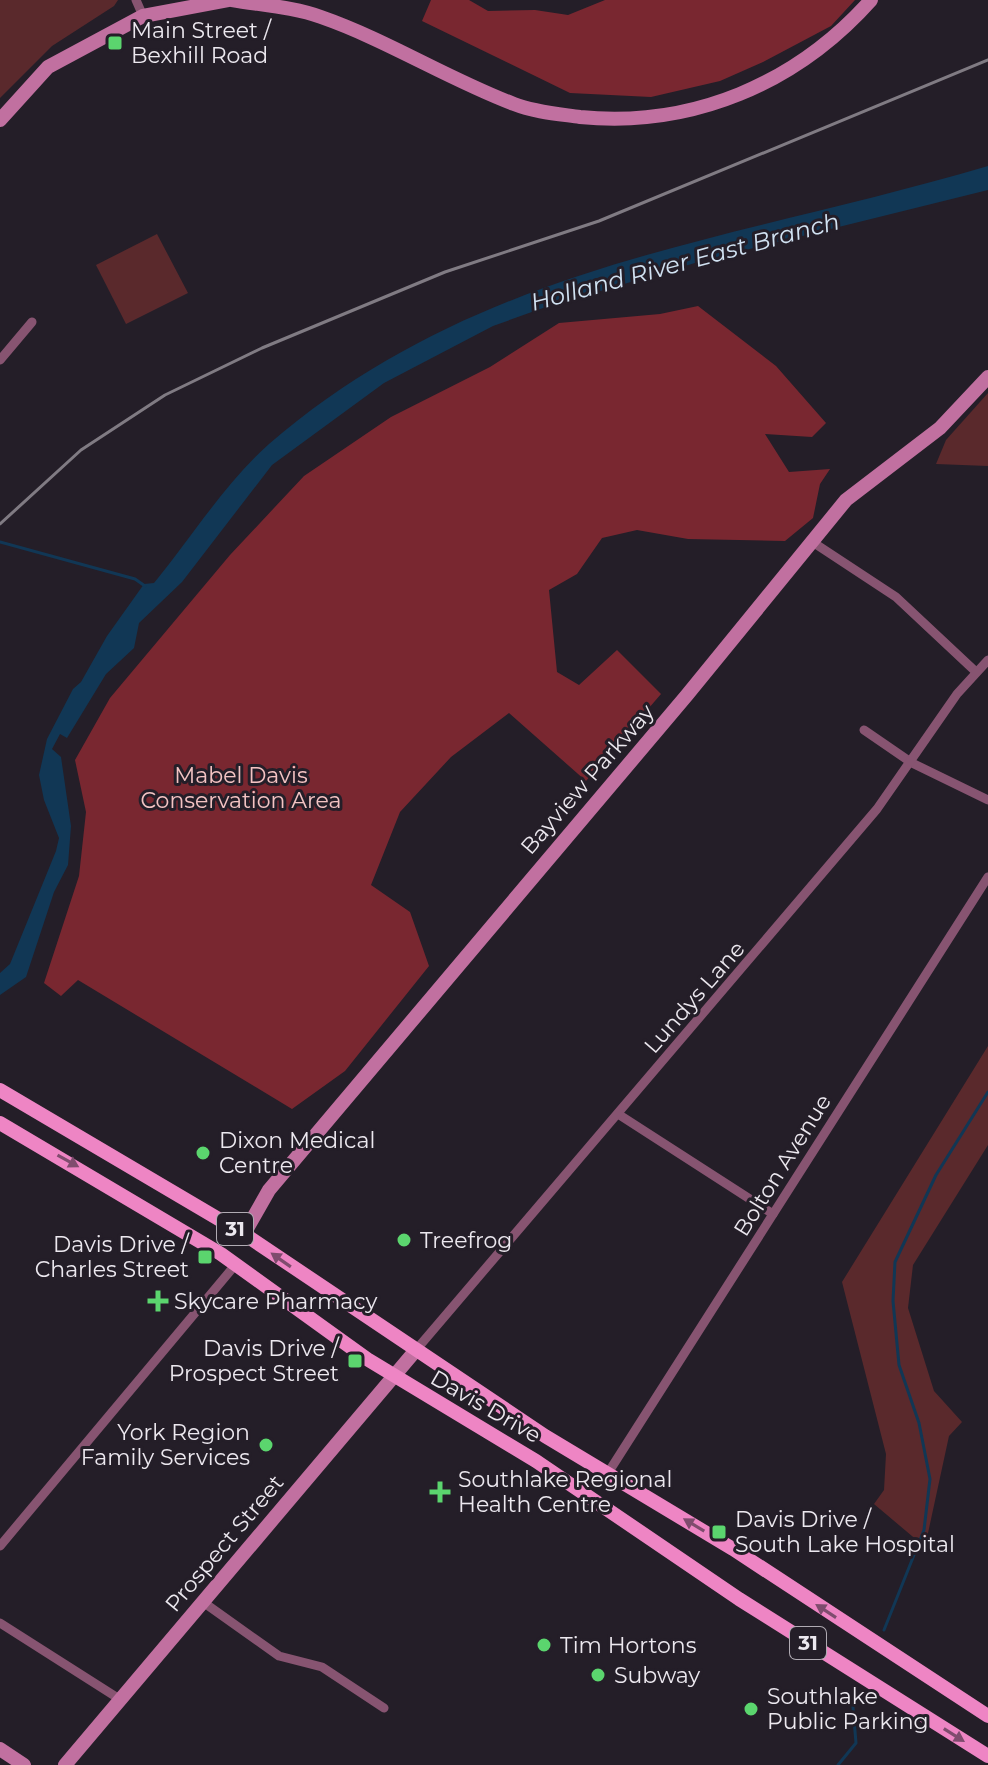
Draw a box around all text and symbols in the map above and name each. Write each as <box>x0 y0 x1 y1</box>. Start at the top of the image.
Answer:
place label: Main Street / Bexhill Road <box>131 17 273 69</box>
marker: Main Street / Bexhill Road <box>106 34 124 52</box>
water label: Holland River East Branch <box>527 206 843 317</box>
street label: Bayview Parkway <box>515 699 660 860</box>
park label: Mabel Davis Conservation Area <box>141 762 341 814</box>
street label: Lundys Lane <box>638 936 750 1059</box>
street label: Bolton Avenue <box>728 1089 837 1241</box>
place label: Dixon Medical Centre <box>219 1127 375 1179</box>
marker: Dixon Medical Centre <box>194 1144 212 1162</box>
one-way arrow <box>57 1154 79 1168</box>
road number: 31 <box>217 1213 253 1245</box>
place label: Treefrog <box>420 1227 512 1254</box>
place label: Davis Drive / Charles Street <box>35 1231 191 1283</box>
marker: Treefrog <box>395 1231 413 1249</box>
marker: Davis Drive / Charles Street <box>196 1248 214 1266</box>
one-way arrow <box>271 1253 292 1268</box>
place label: Skycare Pharmacy <box>174 1288 378 1315</box>
marker: Skycare Pharmacy <box>149 1292 167 1310</box>
place label: Davis Drive / Prospect Street <box>169 1335 341 1387</box>
marker: Davis Drive / Prospect Street <box>346 1352 364 1370</box>
street label: Davis Drive <box>426 1364 546 1449</box>
place label: York Region Family Services <box>81 1419 250 1471</box>
marker: York Region Family Services <box>257 1436 275 1454</box>
place label: Southlake Regional Health Centre <box>458 1466 672 1518</box>
street label: Prospect Street <box>159 1469 289 1617</box>
marker: Southlake Regional Health Centre <box>429 1481 451 1503</box>
place label: Davis Drive / South Lake Hospital <box>735 1506 955 1558</box>
one-way arrow <box>683 1519 705 1533</box>
marker: Davis Drive / South Lake Hospital <box>710 1523 728 1541</box>
one-way arrow <box>815 1604 837 1618</box>
road number: 31 <box>790 1627 826 1659</box>
place label: Tim Hortons <box>560 1632 697 1659</box>
marker: Tim Hortons <box>535 1636 553 1654</box>
place label: Subway <box>614 1662 700 1689</box>
marker: Subway <box>589 1666 607 1684</box>
place label: Southlake Public Parking <box>767 1683 929 1735</box>
marker: Southlake Public Parking <box>742 1700 760 1718</box>
one-way arrow <box>943 1727 965 1741</box>

